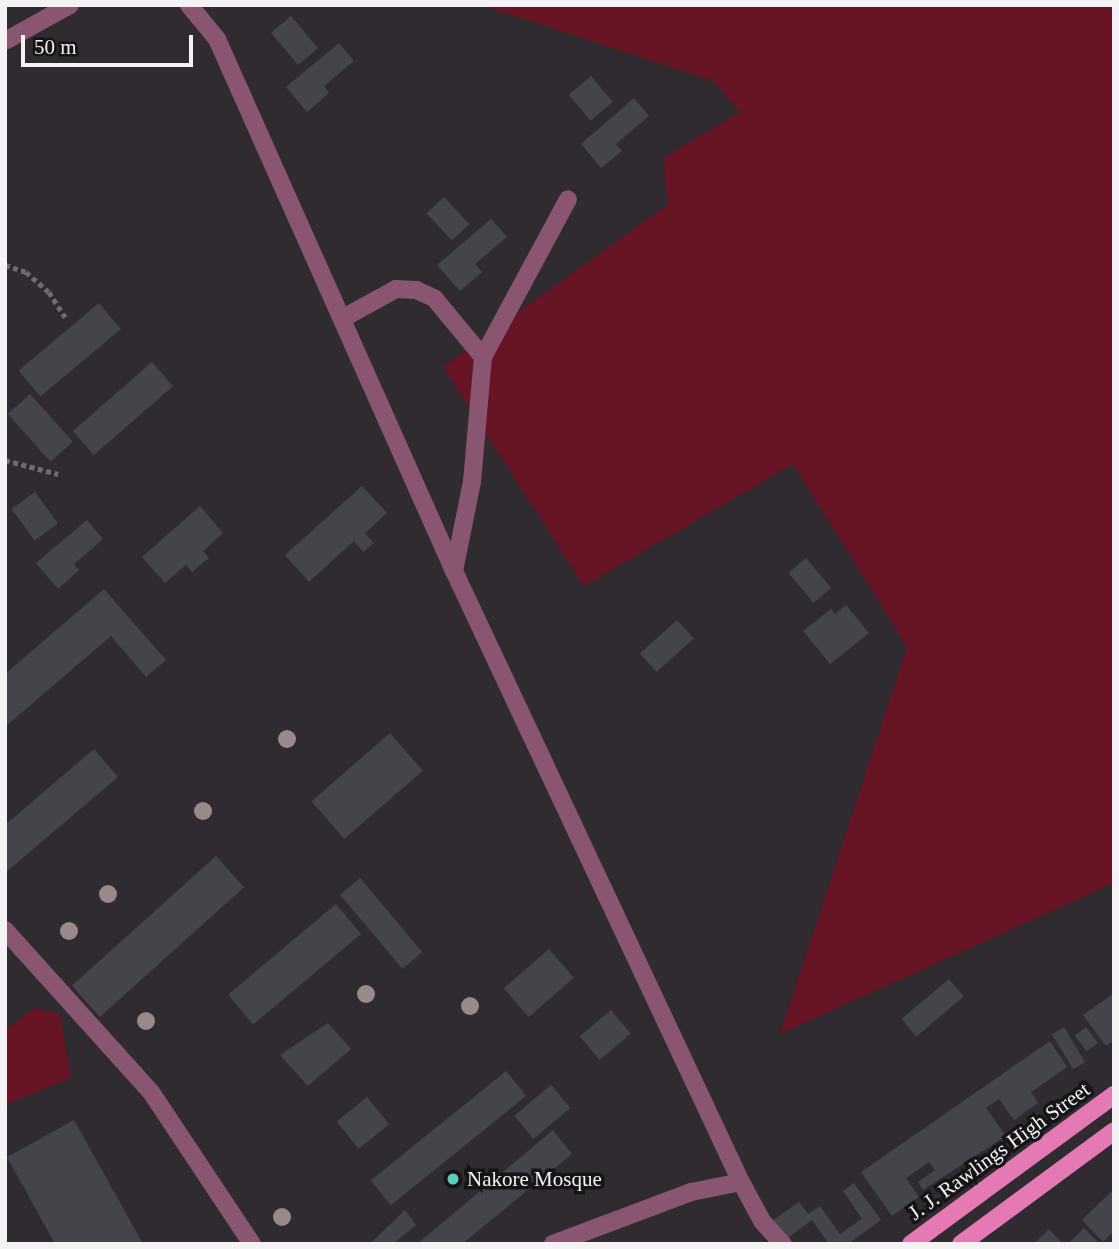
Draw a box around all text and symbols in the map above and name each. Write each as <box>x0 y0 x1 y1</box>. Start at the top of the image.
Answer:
scale bar <box>24 21 196 65</box>
text: 50 m <box>34 35 77 59</box>
street label: J. J. Rawlings High Street <box>903 1077 1095 1225</box>
place label: Nakore Mosque <box>467 1166 602 1192</box>
marker: Nakore Mosque <box>445 1171 461 1187</box>

